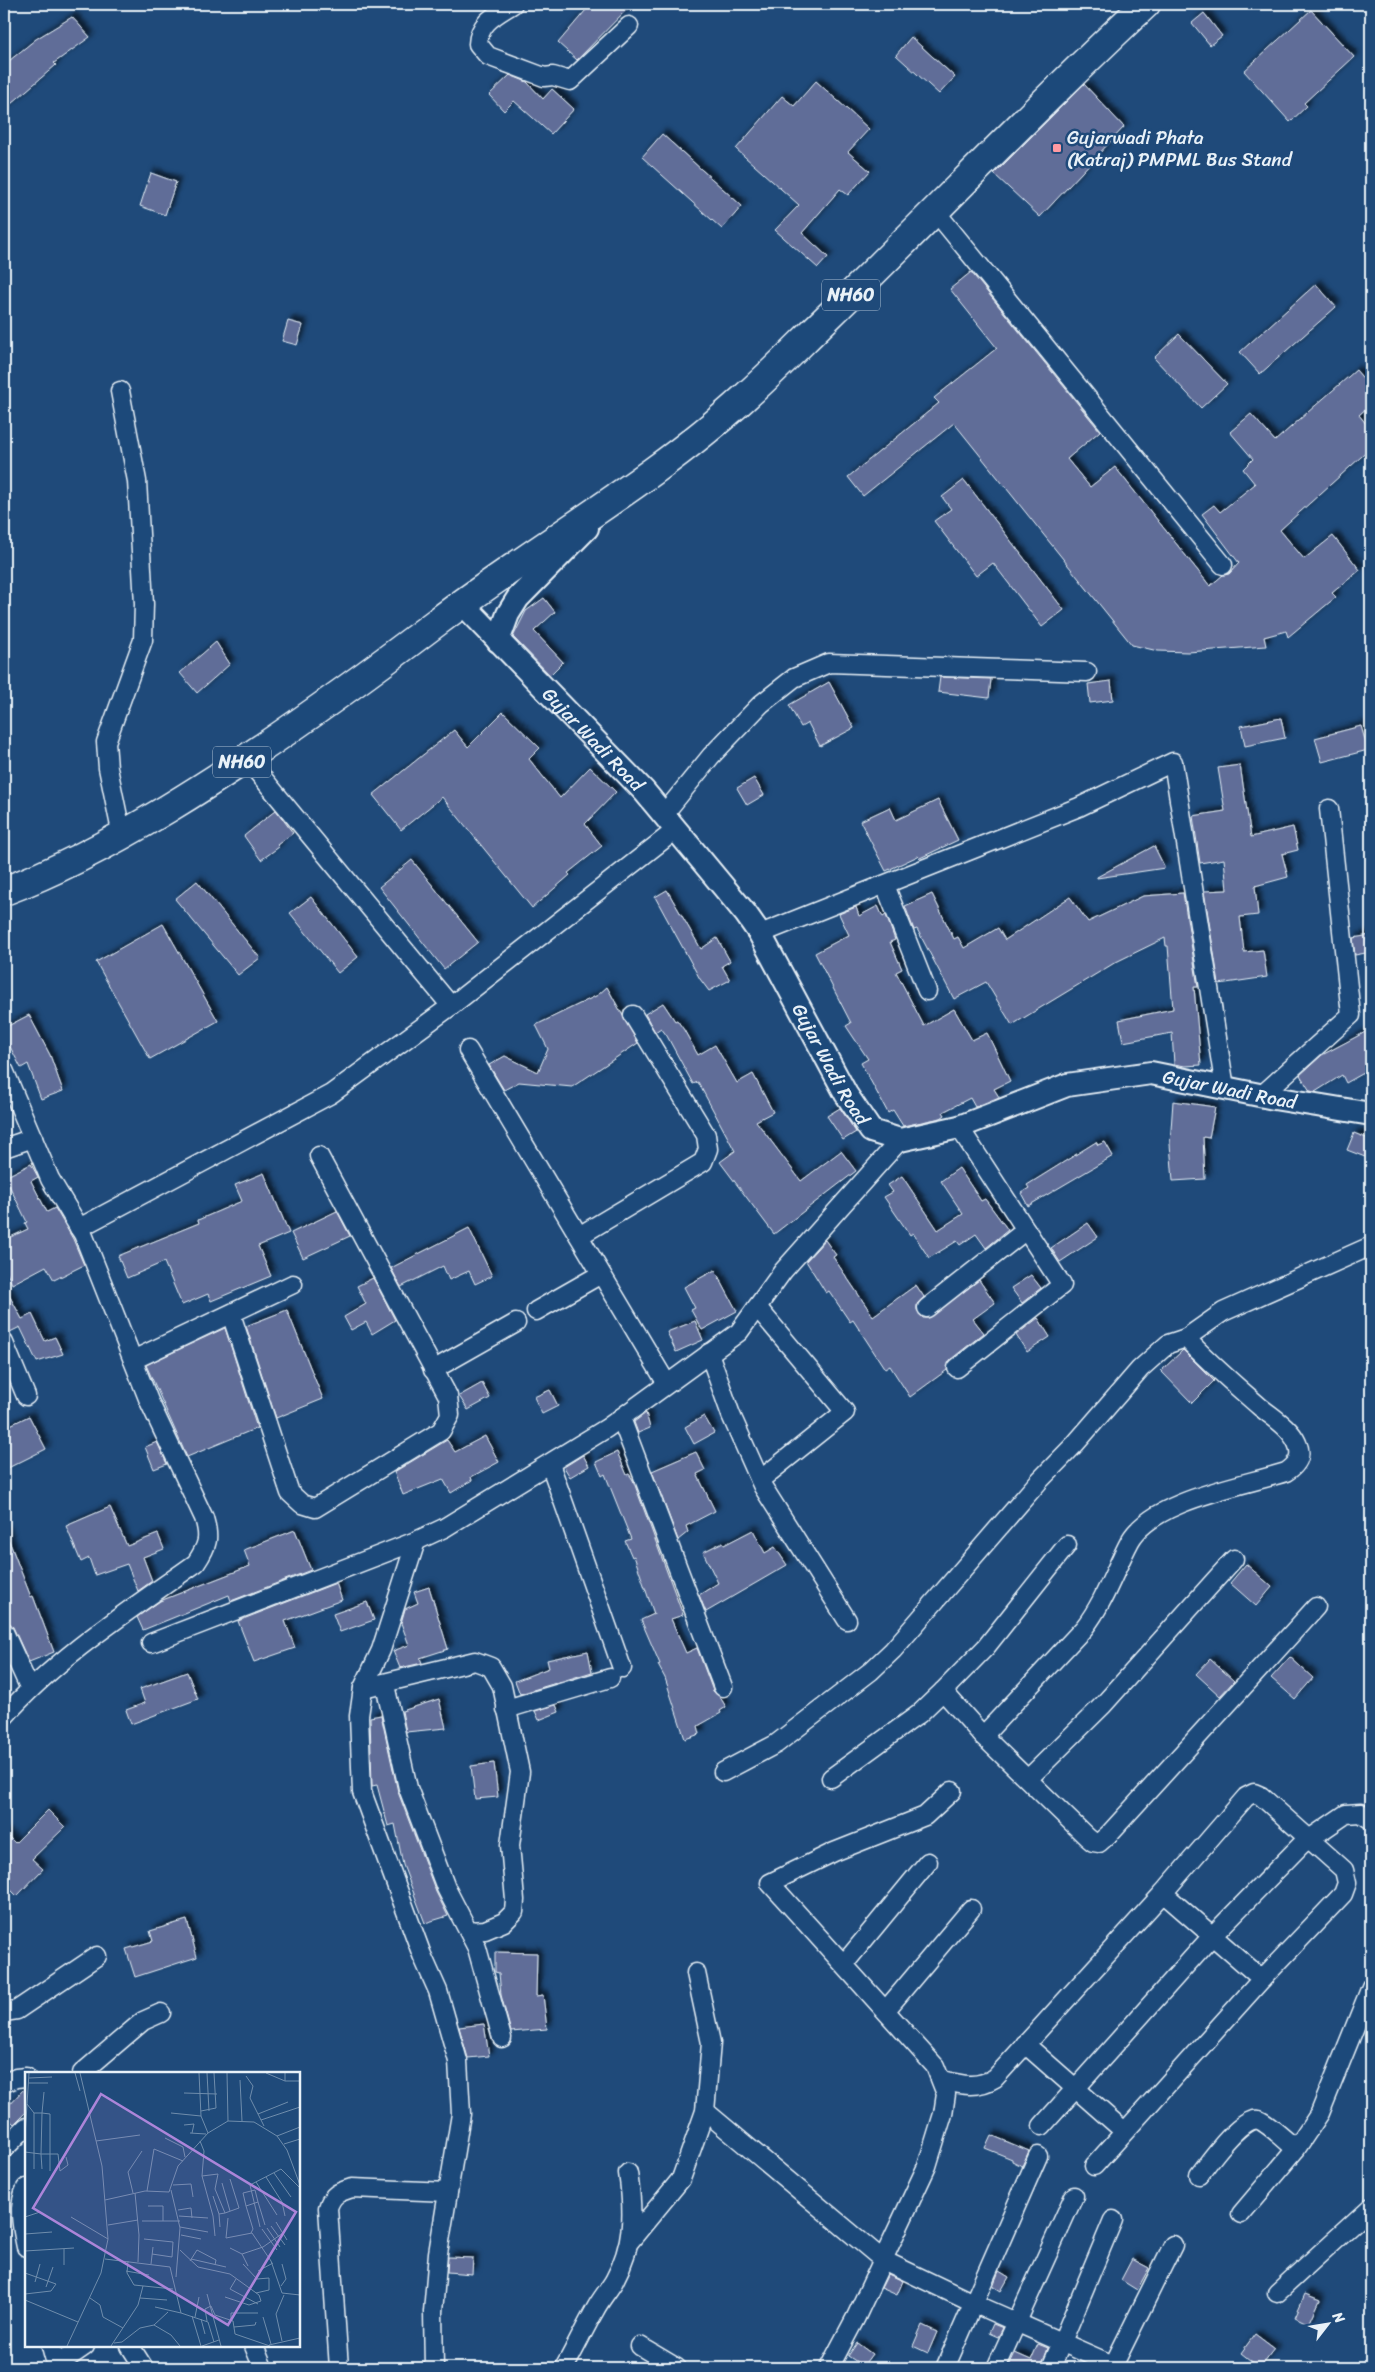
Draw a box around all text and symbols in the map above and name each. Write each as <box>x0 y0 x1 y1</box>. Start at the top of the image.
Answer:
place label: Gujarwadi Phata (Katraj) PMPML Bus Stand <box>1067 121 1294 176</box>
marker: Gujarwadi Phata (Katraj) PMPML Bus Stand <box>1051 142 1063 154</box>
road number: NH60 <box>822 280 880 310</box>
street label: Gujar Wadi Road <box>534 679 654 801</box>
road number: NH60 <box>213 746 271 778</box>
street label: Gujar Wadi Road <box>783 997 880 1134</box>
street label: Gujar Wadi Road <box>1160 1060 1301 1119</box>
inset map <box>25 2072 300 2347</box>
north arrow <box>1302 2300 1352 2350</box>
text: N <box>1325 2306 1352 2328</box>

